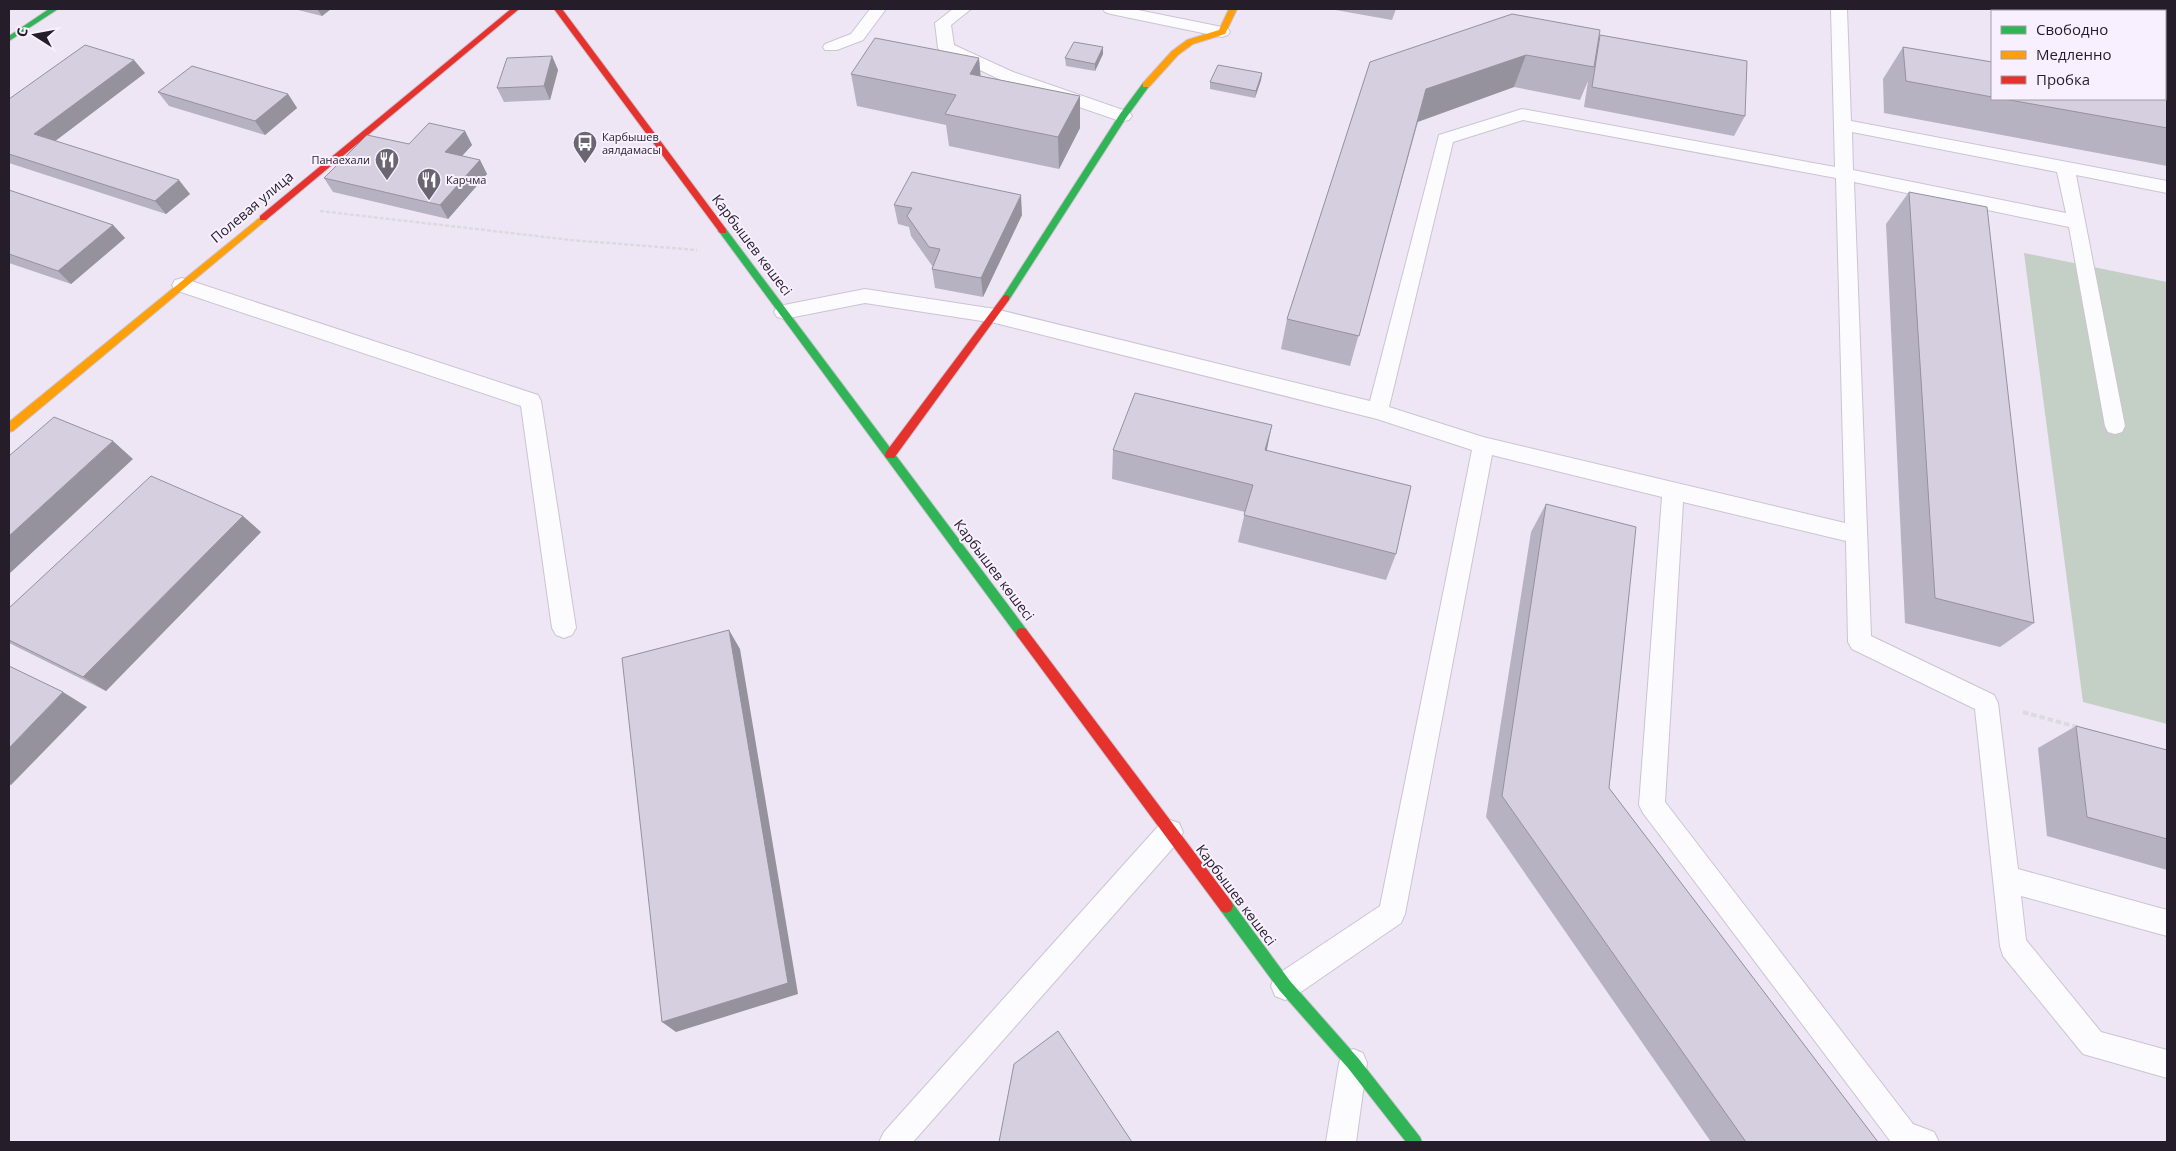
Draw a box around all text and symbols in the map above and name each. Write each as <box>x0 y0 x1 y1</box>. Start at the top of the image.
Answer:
north arrow <box>10 10 60 60</box>
legend <box>1991 10 2166 100</box>
text: Свободно <box>2036 19 2108 39</box>
text: С <box>12 26 32 39</box>
text: Медленно <box>2036 44 2112 64</box>
text: Пробка <box>2036 69 2090 89</box>
place label: Карбышев аялдамасы <box>602 129 661 157</box>
bus stop icon: Карбышев аялдамасы <box>572 130 598 164</box>
restaurant icon: Панаехали <box>374 147 400 181</box>
place label: Панаехали <box>311 152 370 167</box>
street label: Полевая улица <box>206 167 297 247</box>
restaurant icon: Карчма <box>416 167 442 201</box>
place label: Карчма <box>446 172 486 187</box>
street label: Карбышев көшесі <box>708 190 797 299</box>
street label: Карбышев көшесі <box>950 515 1039 624</box>
street label: Карбышев көшесі <box>1192 840 1281 949</box>

